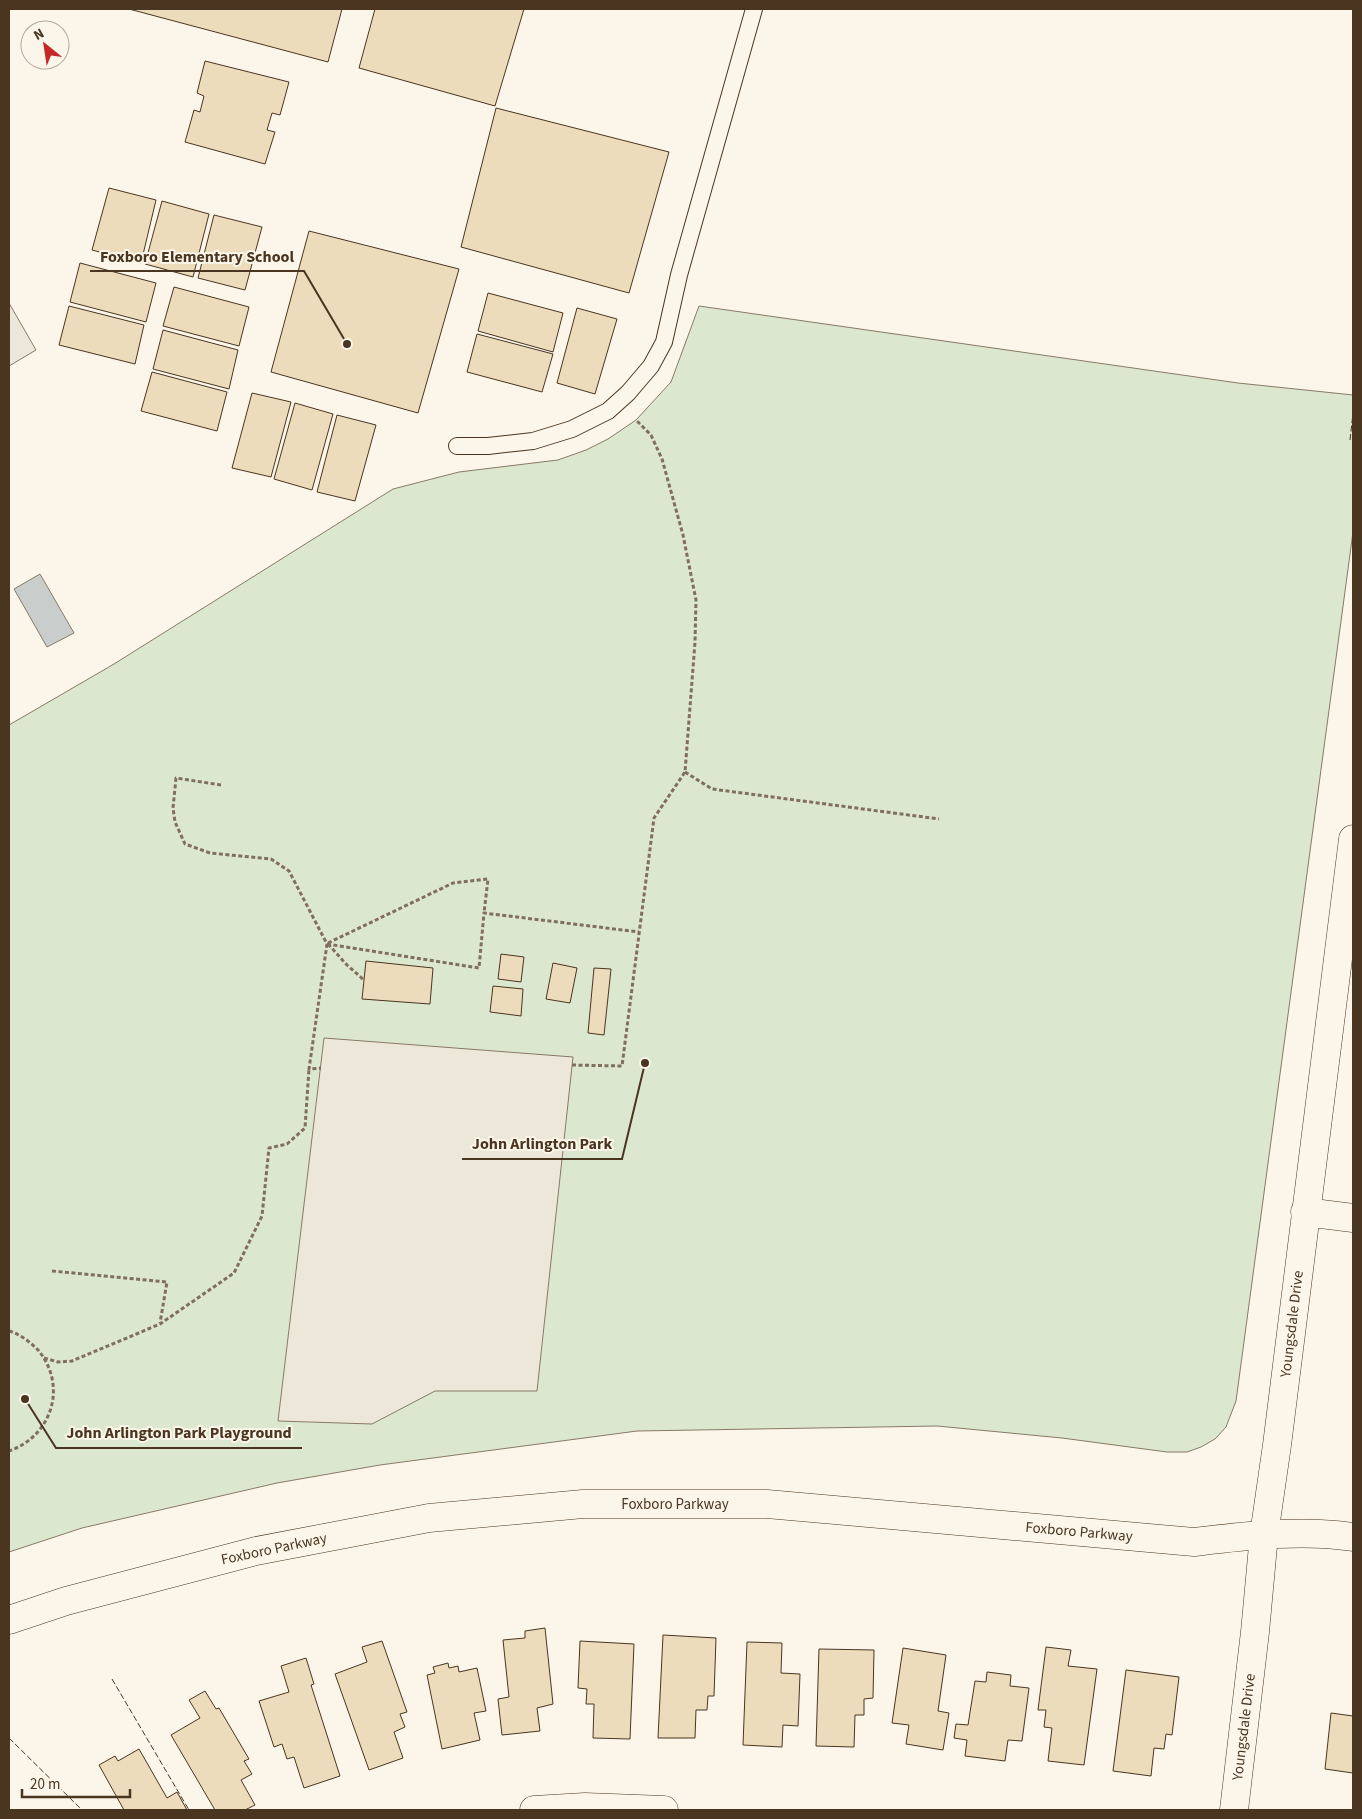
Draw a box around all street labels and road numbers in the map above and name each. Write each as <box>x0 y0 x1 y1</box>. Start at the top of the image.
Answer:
street label: Youngsdale Drive <box>1275 1269 1309 1380</box>
street label: Foxboro Parkway <box>621 1494 729 1515</box>
street label: Foxboro Parkway <box>1024 1517 1134 1547</box>
street label: Foxboro Parkway <box>219 1528 329 1570</box>
street label: Youngsdale Drive <box>1227 1672 1261 1783</box>

